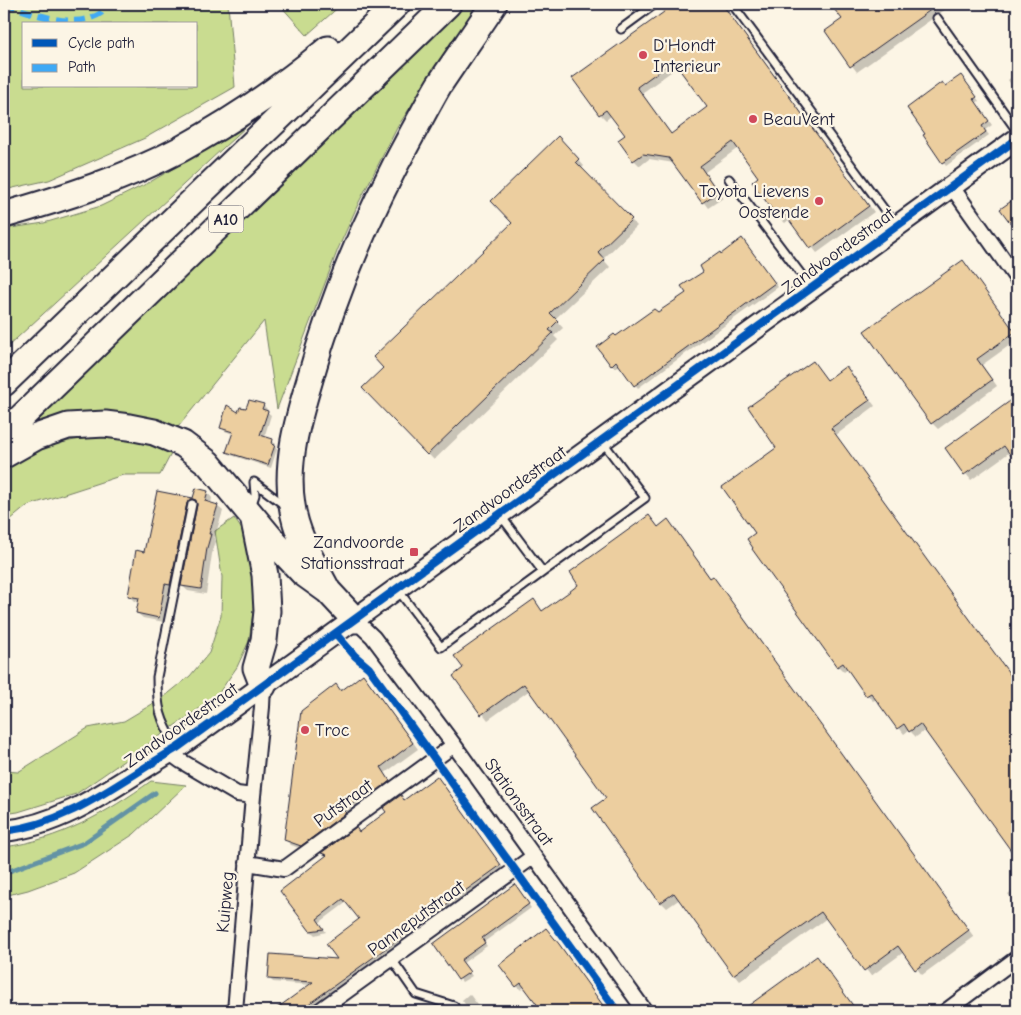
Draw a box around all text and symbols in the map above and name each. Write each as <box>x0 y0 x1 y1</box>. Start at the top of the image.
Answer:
legend <box>22 22 198 88</box>
text: Cycle path <box>68 34 135 52</box>
place label: D'Hondt Interieur <box>653 35 721 77</box>
marker: D'Hondt Interieur <box>637 49 649 61</box>
text: Path <box>68 58 96 76</box>
place label: BeauVent <box>763 109 835 130</box>
marker: BeauVent <box>747 113 759 125</box>
place label: Toyota Lievens Oostende <box>699 181 809 223</box>
marker: Toyota Lievens Oostende <box>813 195 825 207</box>
street label: Zandvoordestraat <box>778 203 899 299</box>
road number: A10 <box>208 205 244 232</box>
street label: Zandvoordestraat <box>450 441 571 537</box>
place label: Zandvoorde Stationsstraat <box>301 532 405 574</box>
marker: Zandvoorde Stationsstraat <box>408 546 420 558</box>
street label: Zandvoordestraat <box>120 678 243 772</box>
place label: Troc <box>315 720 350 741</box>
marker: Troc <box>299 724 311 736</box>
street label: Stationsstraat <box>480 754 558 851</box>
street label: Putstraat <box>310 775 377 832</box>
street label: Kuipweg <box>212 870 239 934</box>
street label: Panneputstraat <box>364 876 470 961</box>

